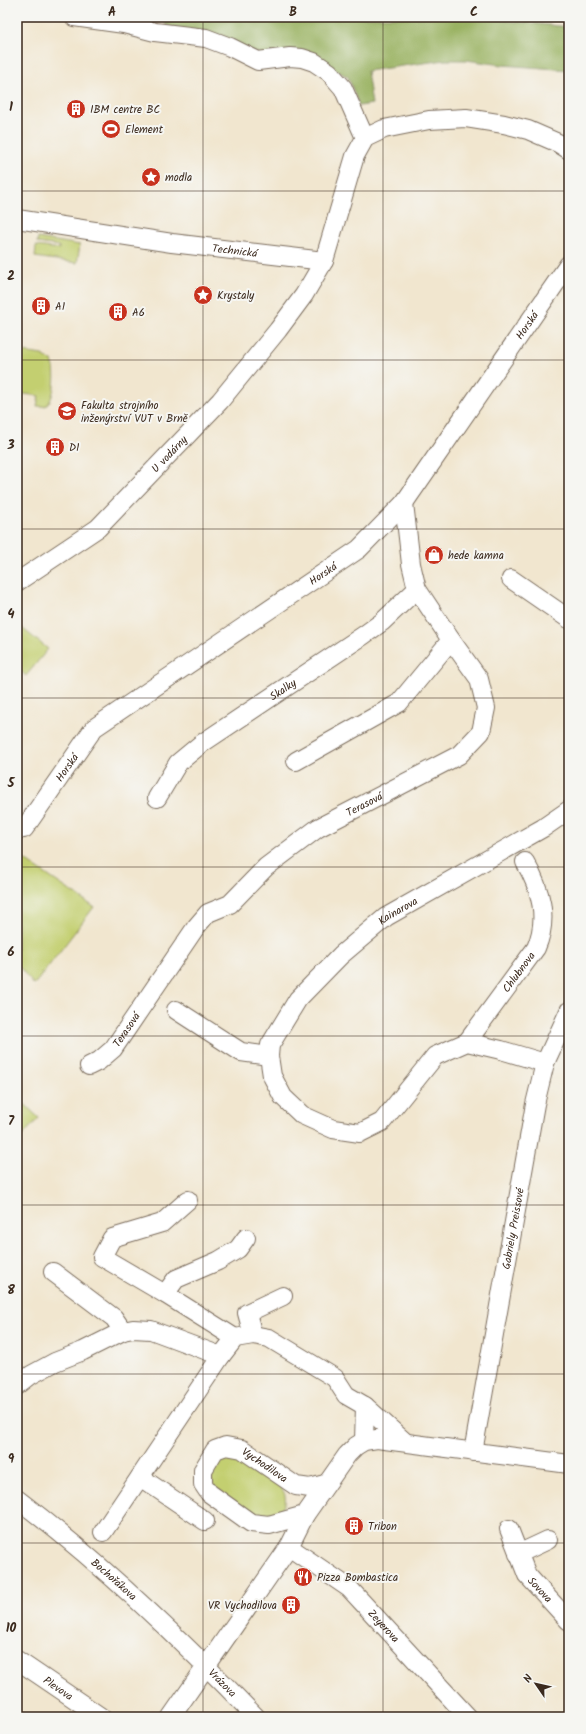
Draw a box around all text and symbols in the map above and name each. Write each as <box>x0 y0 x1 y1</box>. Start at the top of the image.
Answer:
text: A <box>108 2 116 23</box>
text: B <box>289 2 297 23</box>
text: C <box>470 2 478 23</box>
text: 1 <box>9 97 13 118</box>
building icon: IBM centre BC <box>65 98 87 120</box>
place label: IBM centre BC <box>90 101 160 119</box>
sports icon: Element <box>100 118 122 140</box>
place label: Element <box>125 121 164 139</box>
place icon: modla <box>140 166 162 188</box>
place label: modla <box>165 169 192 187</box>
street label: Technická <box>211 240 260 263</box>
text: 2 <box>7 266 15 287</box>
place icon: Krystaly <box>192 284 214 306</box>
place label: Krystaly <box>217 287 255 305</box>
building icon: A1 <box>30 295 52 317</box>
place label: A1 <box>55 298 65 316</box>
building icon: A6 <box>107 301 129 323</box>
place label: A6 <box>132 304 145 322</box>
street label: Horská <box>511 306 545 344</box>
place label: Fakulta strojního inženýrství VUT v Brně <box>81 397 189 428</box>
school or university icon: Fakulta strojního inženýrství VUT v Brně <box>56 400 78 422</box>
street label: U vodárny <box>147 431 193 478</box>
text: 3 <box>6 435 15 456</box>
building icon: D1 <box>44 436 66 458</box>
place label: D1 <box>69 439 80 457</box>
shop icon: hede kamna <box>423 544 445 566</box>
place label: hede kamna <box>448 547 504 565</box>
street label: Horská <box>305 557 343 590</box>
text: 4 <box>7 604 15 625</box>
street label: Skalky <box>266 674 301 706</box>
street label: Horská <box>51 749 85 786</box>
text: 5 <box>7 773 16 794</box>
street label: Terasová <box>343 787 388 822</box>
street label: Kainarova <box>374 893 422 930</box>
text: 6 <box>7 942 15 963</box>
street label: Chlubnova <box>498 948 540 997</box>
street label: Terasová <box>109 1007 146 1052</box>
text: 7 <box>8 1111 15 1132</box>
street label: Gabriely Preissové <box>498 1185 530 1271</box>
text: 8 <box>7 1280 15 1301</box>
street label: Vychodilova <box>238 1443 291 1488</box>
text: 9 <box>8 1449 15 1470</box>
building icon: Tribon <box>343 1515 365 1537</box>
place label: Tribon <box>368 1518 397 1536</box>
street label: Bochořákova <box>86 1554 141 1605</box>
restaurant icon: Pizza Bombastica <box>292 1566 314 1588</box>
place label: Pizza Bombastica <box>317 1569 398 1587</box>
street label: Sovova <box>523 1573 556 1607</box>
building icon: VR Vychodilova <box>280 1594 302 1616</box>
place label: VR Vychodilova <box>208 1597 277 1615</box>
street label: Zeyerova <box>363 1605 403 1647</box>
text: 10 <box>6 1618 17 1639</box>
north arrow <box>516 1664 556 1704</box>
street label: Vrázova <box>203 1665 240 1702</box>
text: N <box>519 1671 538 1687</box>
street label: Plevova <box>39 1672 77 1706</box>

